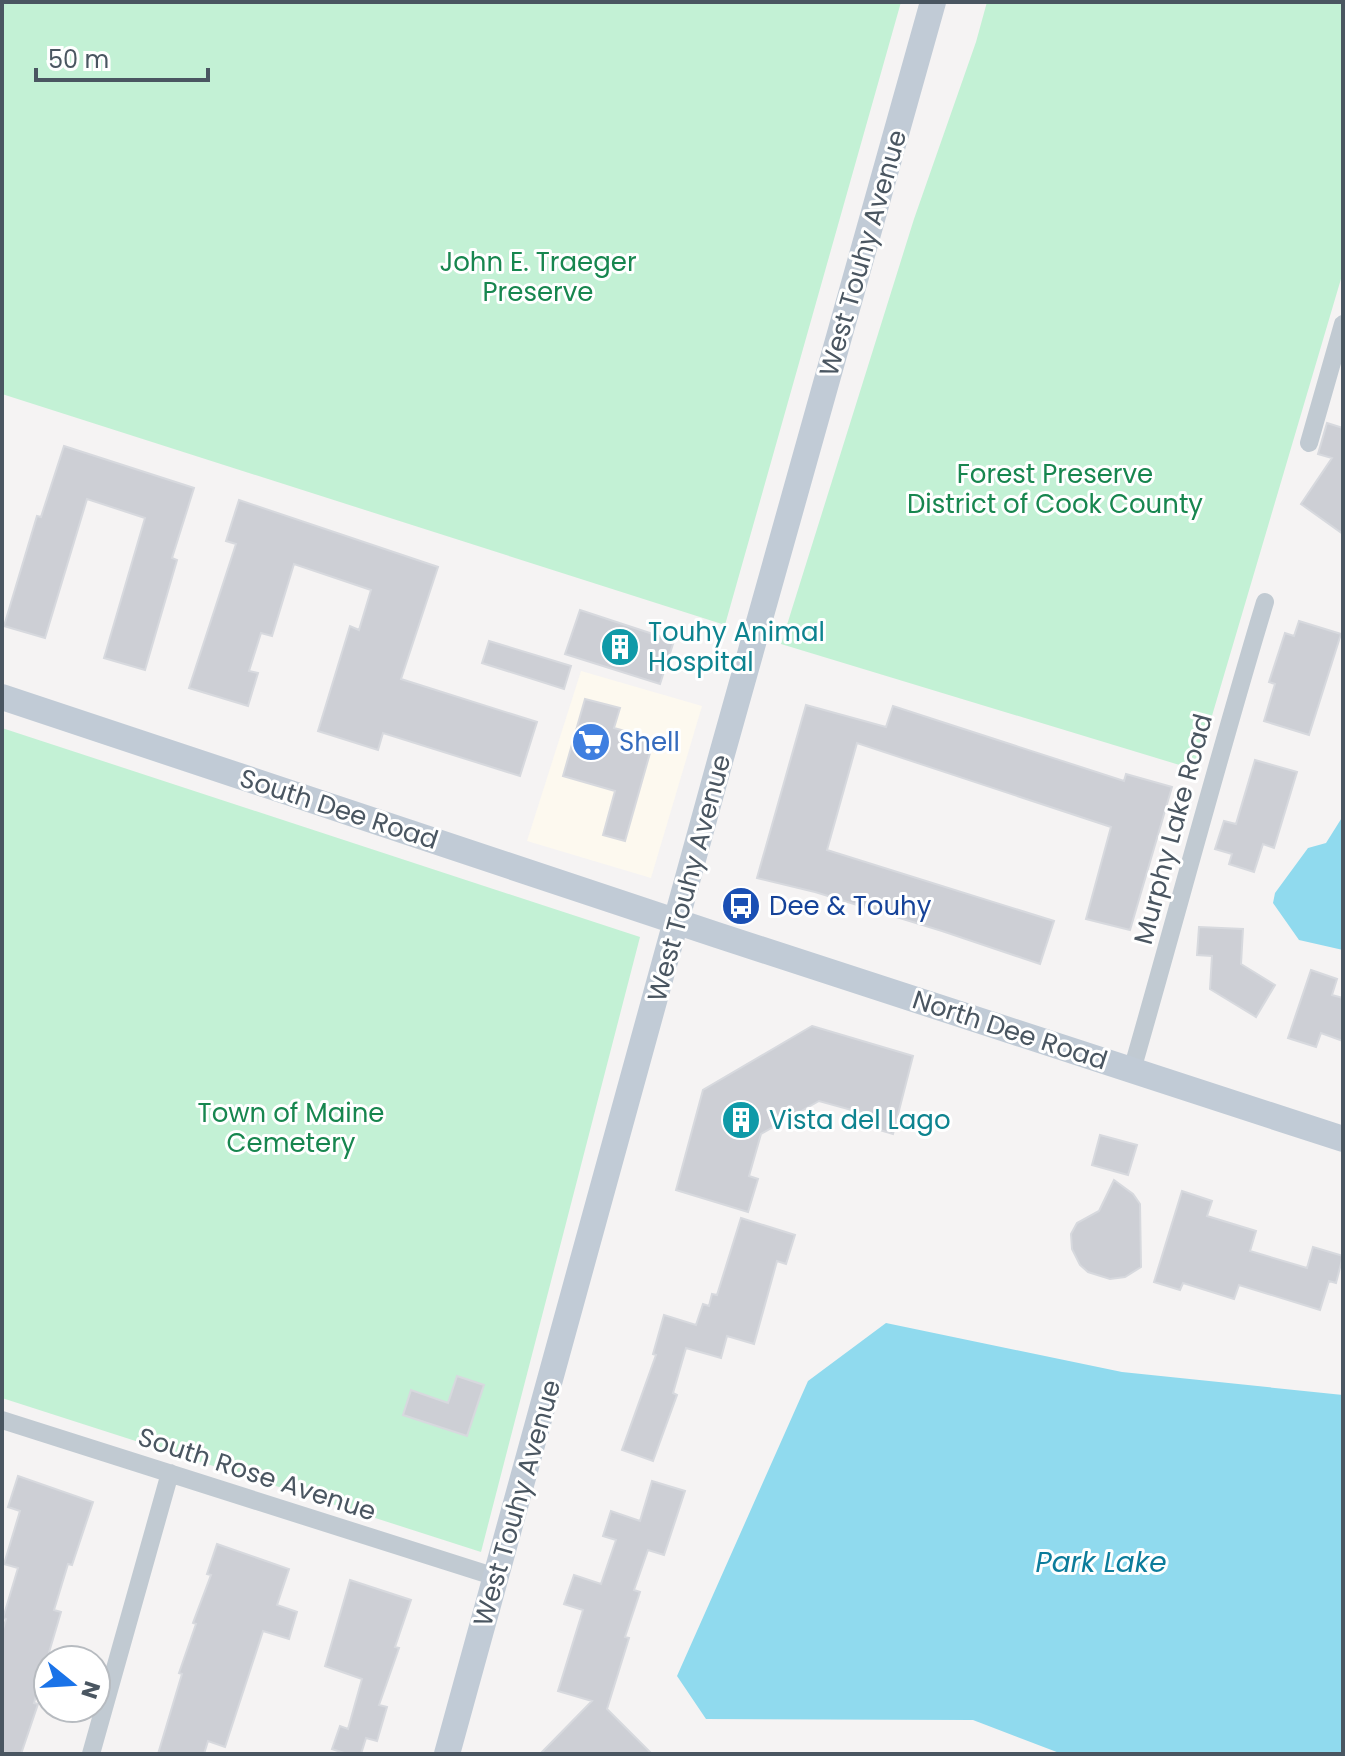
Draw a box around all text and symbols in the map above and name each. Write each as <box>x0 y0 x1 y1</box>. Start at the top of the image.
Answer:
scale bar <box>36 32 208 82</box>
text: 50 m <box>48 43 109 76</box>
street label: West Touhy Avenue <box>811 126 915 380</box>
park label: John E. Traeger Preserve <box>439 244 637 310</box>
park label: Forest Preserve District of Cook County <box>907 456 1203 522</box>
place label: Touhy Animal Hospital <box>648 614 825 680</box>
building icon: Touhy Animal Hospital <box>599 626 641 668</box>
street label: Murphy Lake Road <box>1125 710 1221 948</box>
supermarket icon: Shell <box>570 721 612 763</box>
place label: Shell <box>619 724 680 760</box>
street label: West Touhy Avenue <box>639 750 739 1006</box>
street label: South Dee Road <box>235 760 443 858</box>
bus stop icon: Dee & Touhy <box>720 885 762 927</box>
place label: Dee & Touhy <box>769 888 932 924</box>
street label: North Dee Road <box>908 982 1112 1078</box>
park label: Town of Maine Cemetery <box>198 1095 384 1161</box>
building icon: Vista del Lago <box>720 1099 762 1141</box>
place label: Vista del Lago <box>769 1102 951 1138</box>
street label: West Touhy Avenue <box>465 1376 569 1630</box>
street label: South Rose Avenue <box>133 1419 381 1529</box>
water label: Park Lake <box>1035 1543 1167 1582</box>
north arrow <box>32 1644 112 1724</box>
text: N <box>73 1677 108 1703</box>

